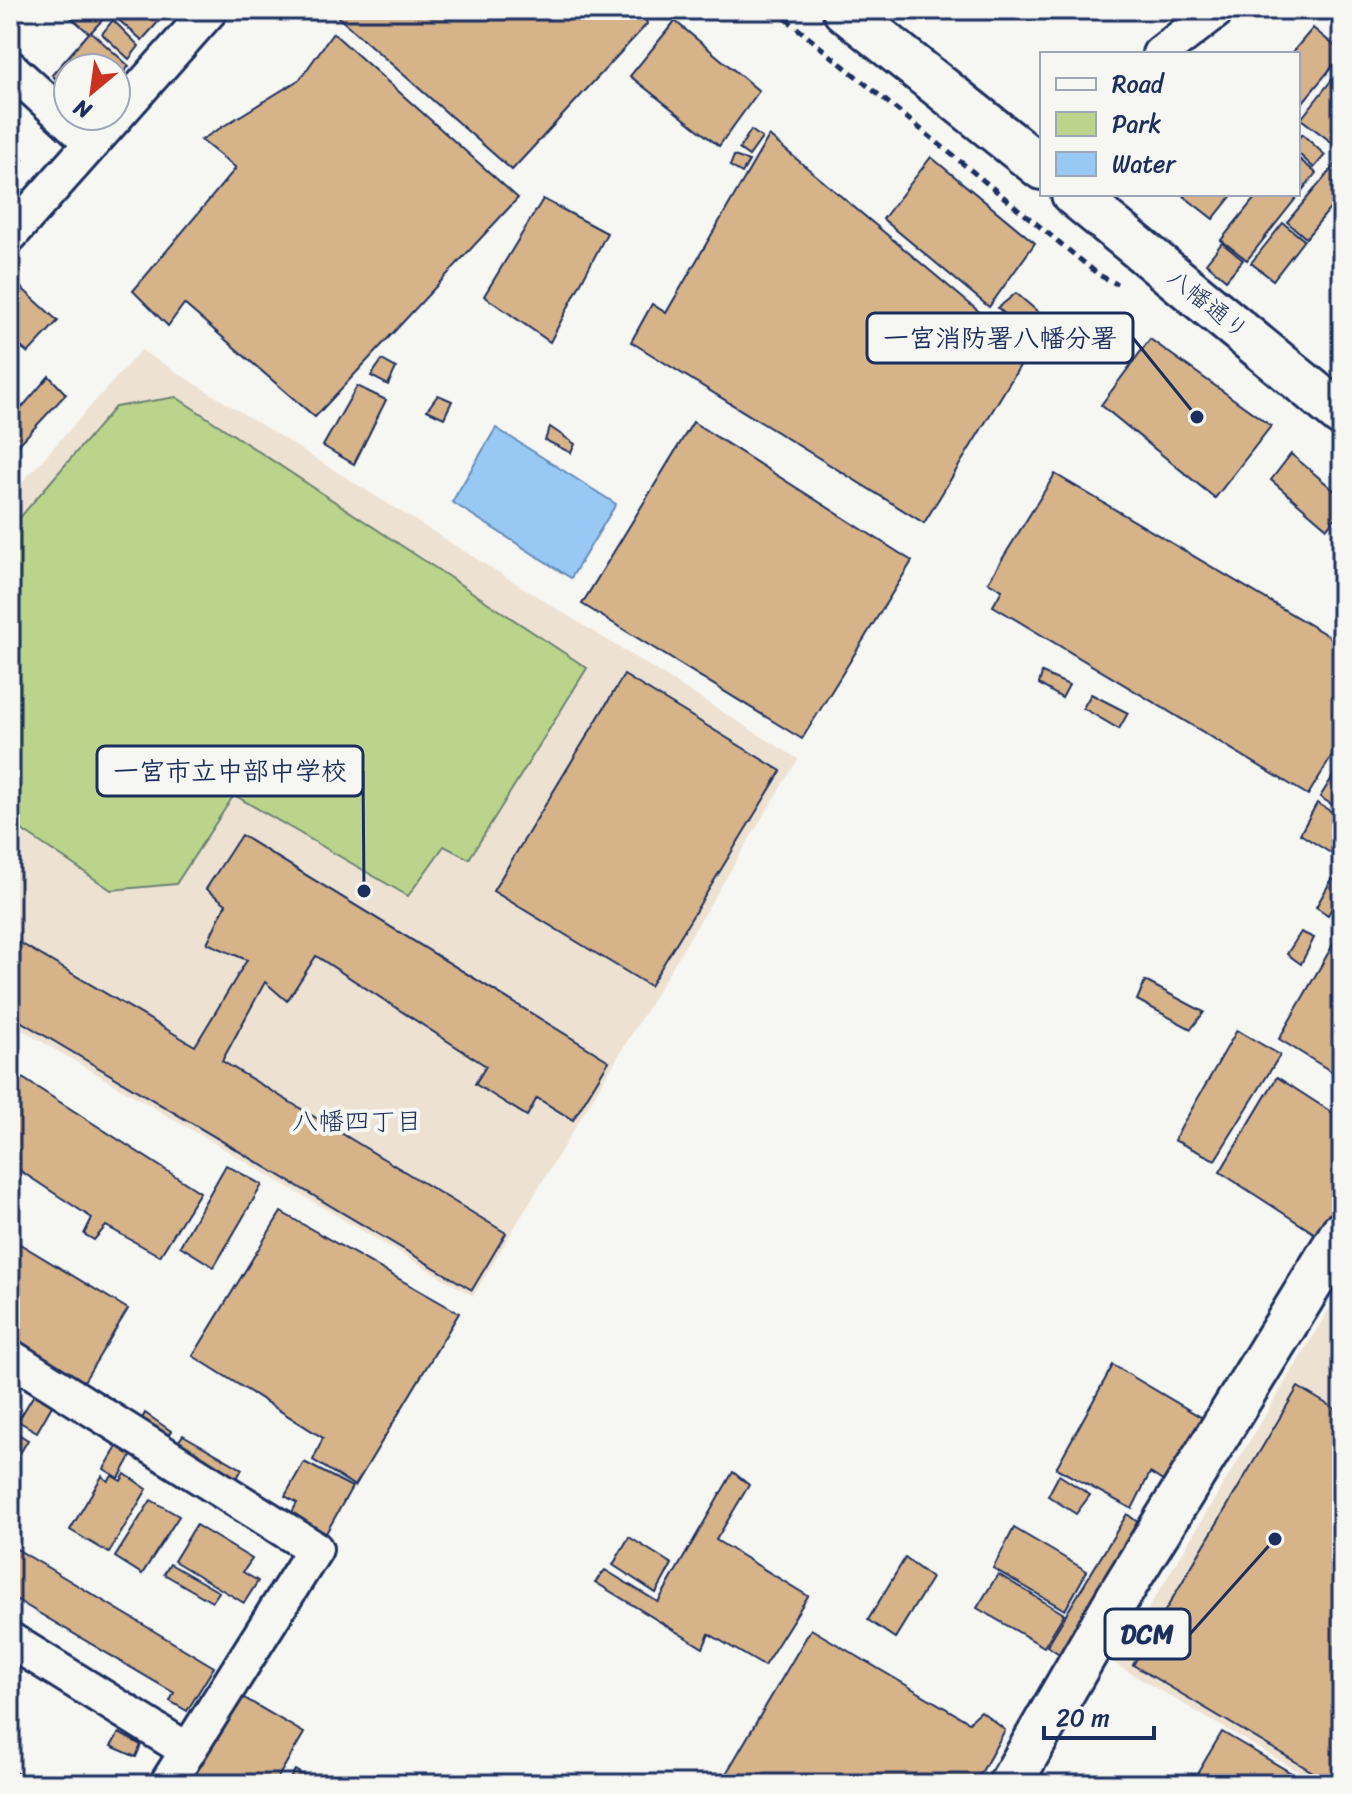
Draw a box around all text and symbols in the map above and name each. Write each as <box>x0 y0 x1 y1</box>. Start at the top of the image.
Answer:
north arrow <box>52 52 132 132</box>
legend <box>1040 52 1300 196</box>
text: Road <box>1112 63 1166 105</box>
text: N <box>66 88 100 130</box>
text: Park <box>1112 103 1161 145</box>
text: Water <box>1112 143 1177 185</box>
street label: 八幡通り <box>1157 257 1259 351</box>
callout: 一宮消防署八幡分署 <box>867 313 1133 363</box>
text: 一宮消防署八幡分署 <box>883 315 1117 361</box>
callout: 一宮市立中部中学校 <box>97 746 363 796</box>
text: 一宮市立中部中学校 <box>113 748 347 794</box>
district label: 八幡四丁目 <box>292 1098 422 1144</box>
callout: DCM <box>1105 1609 1190 1659</box>
text: DCM <box>1121 1611 1173 1657</box>
scale bar <box>1044 1690 1154 1740</box>
text: 20 m <box>1056 1697 1110 1739</box>

